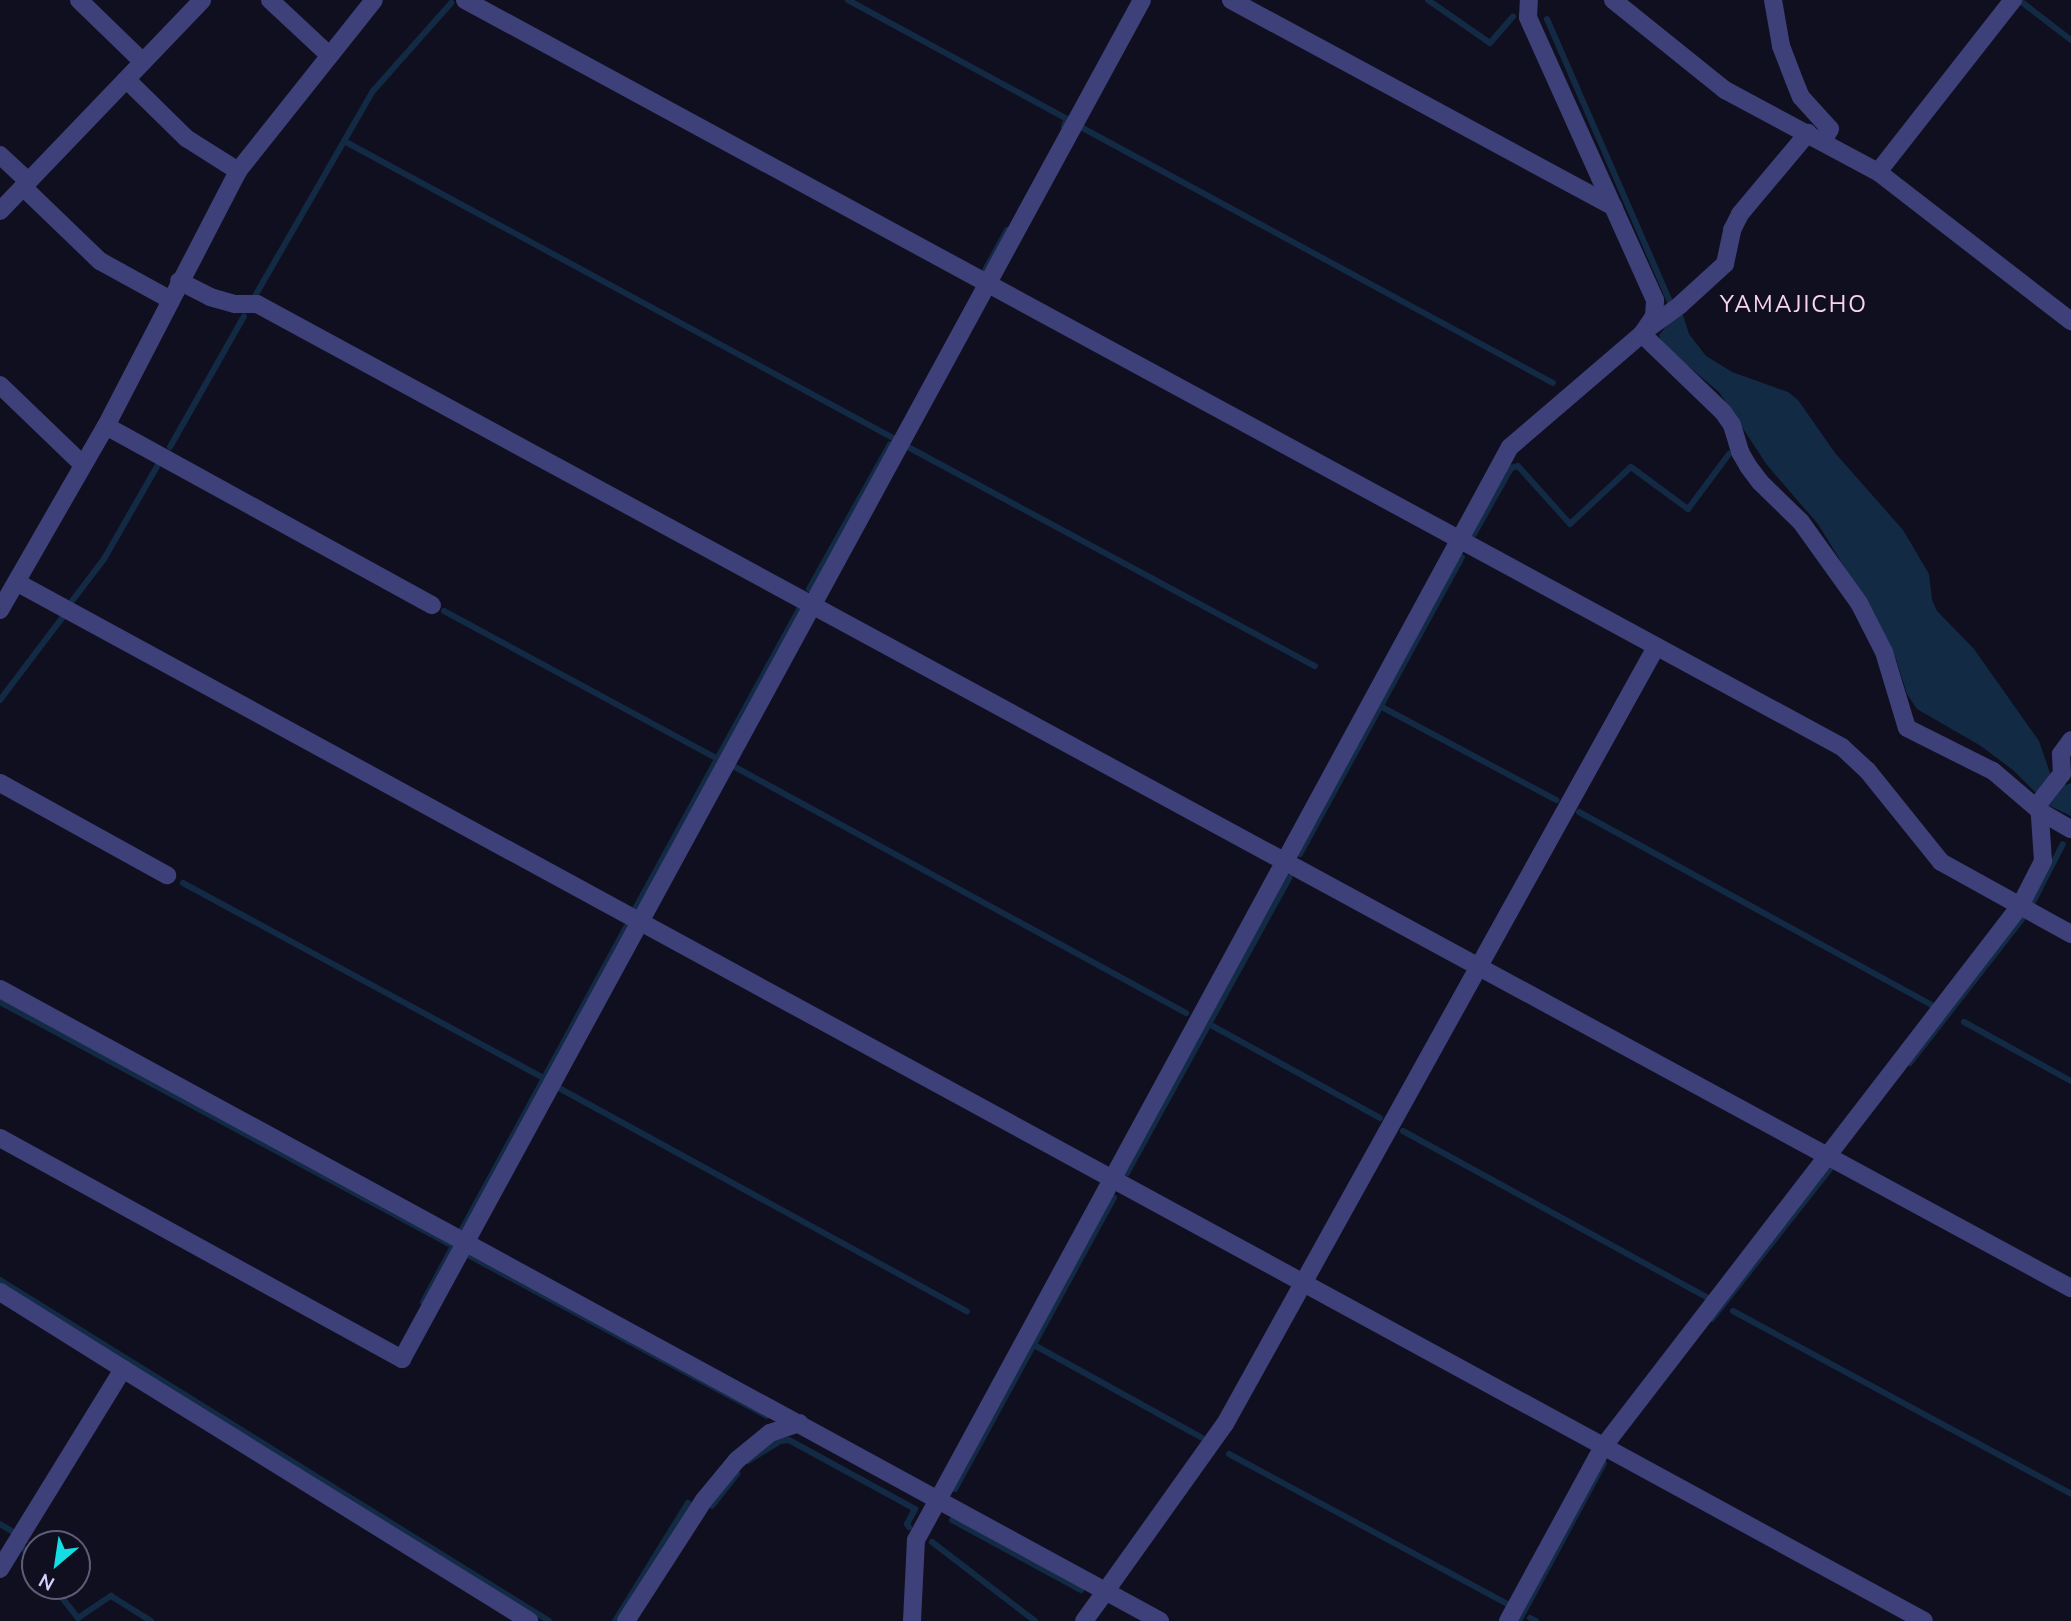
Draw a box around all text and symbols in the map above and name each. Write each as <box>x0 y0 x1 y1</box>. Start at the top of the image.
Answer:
district label: YAMAJICHO <box>1721 291 1867 319</box>
north arrow <box>21 1530 91 1600</box>
text: N <box>34 1567 59 1596</box>

